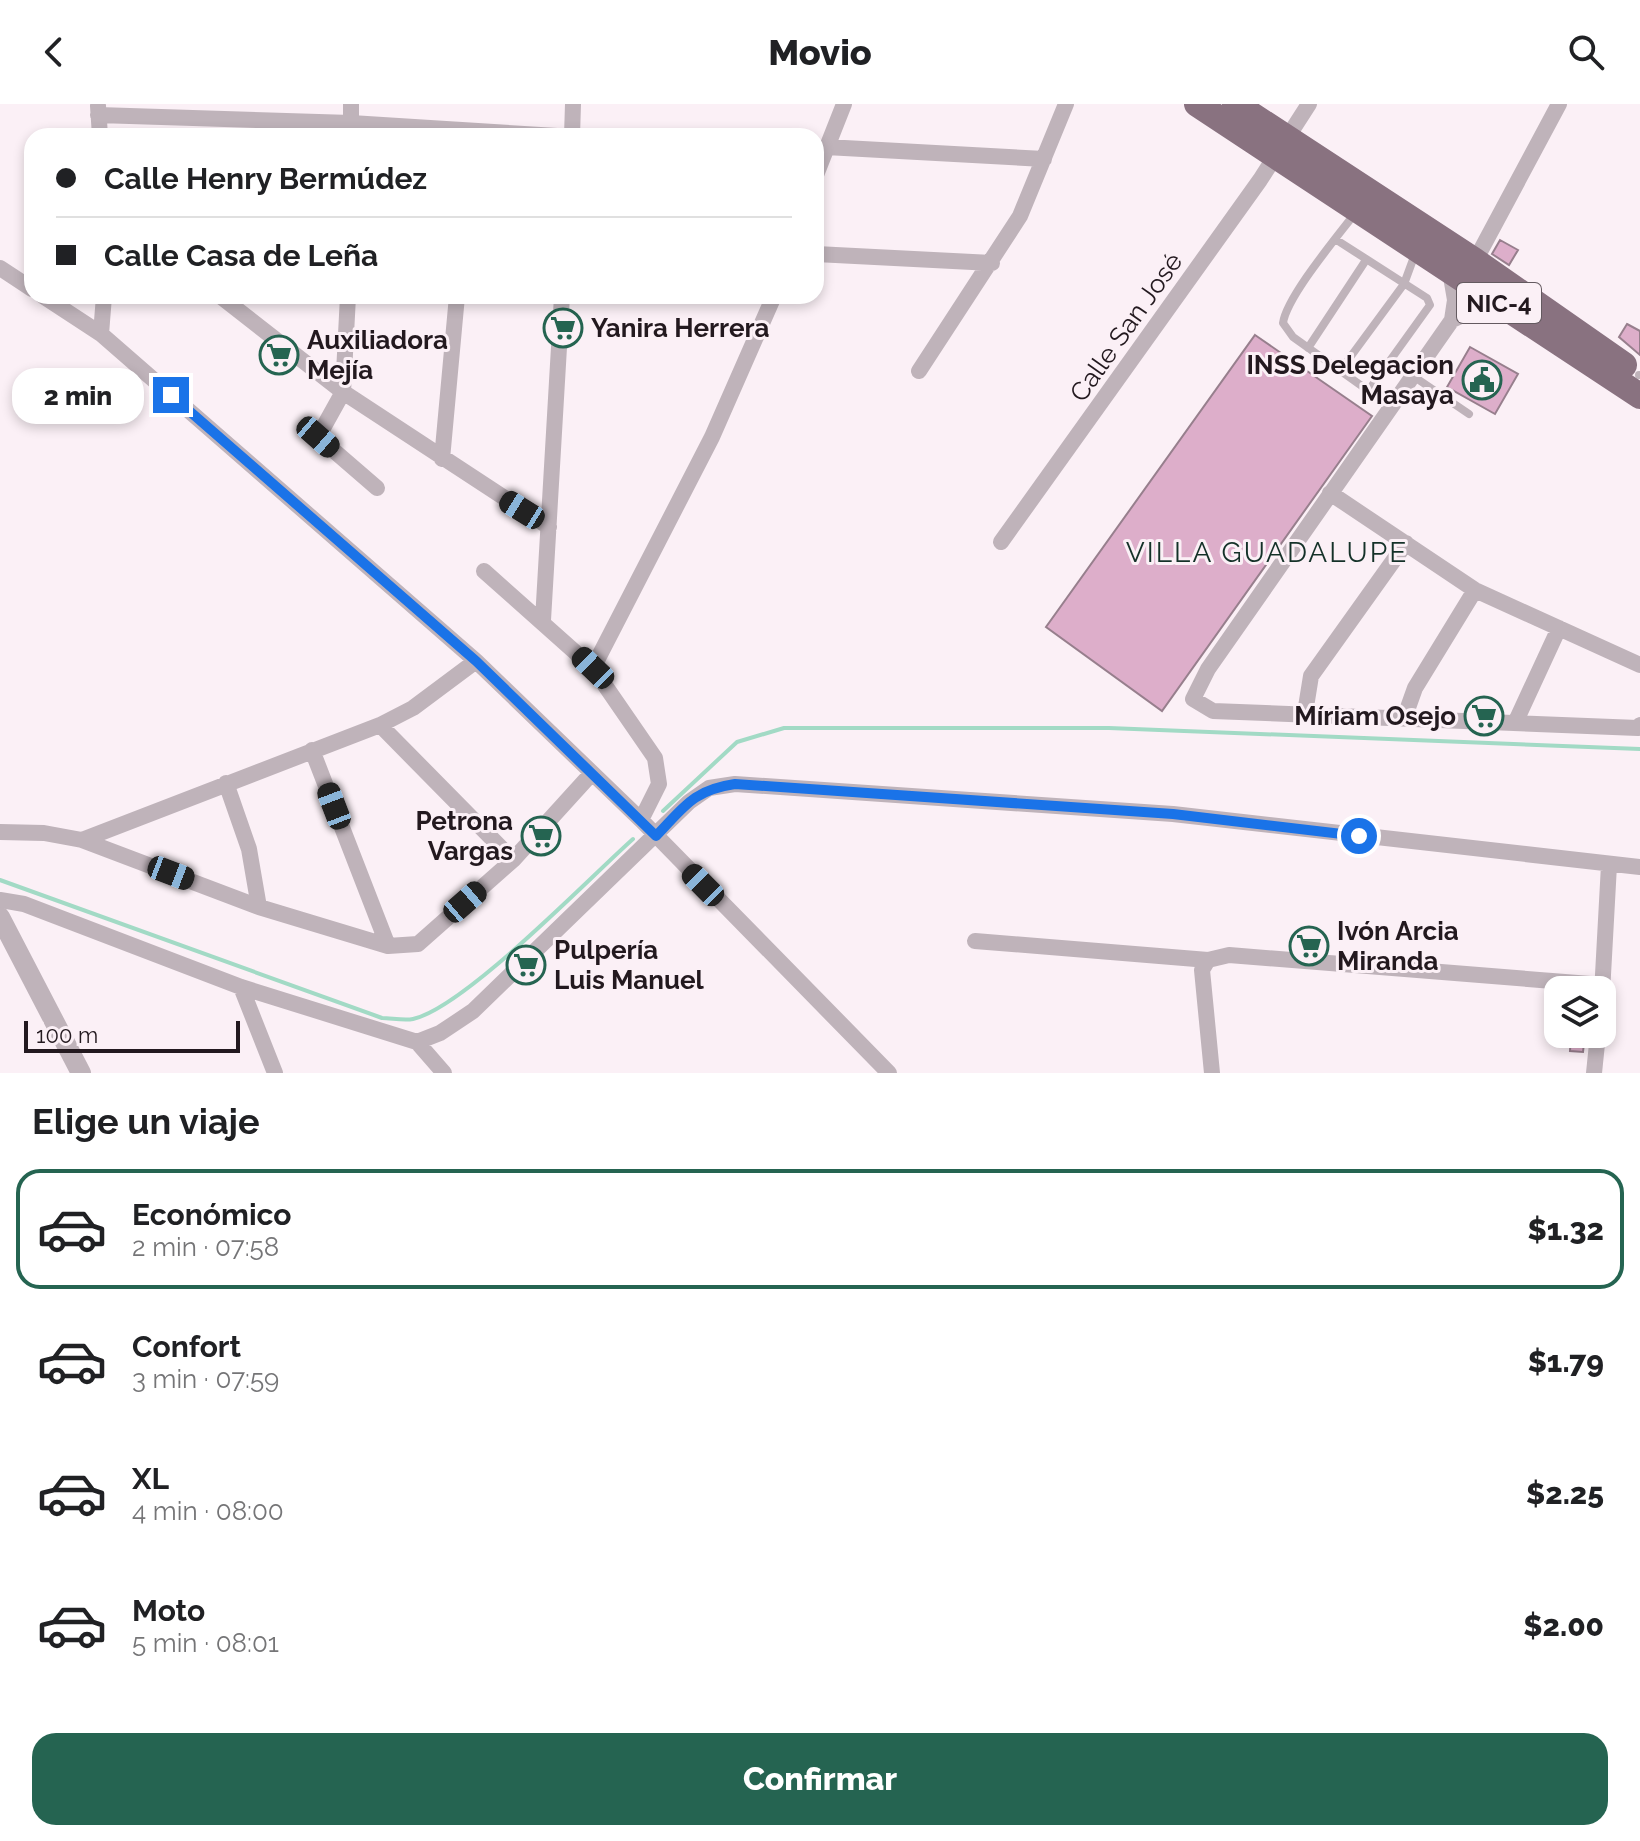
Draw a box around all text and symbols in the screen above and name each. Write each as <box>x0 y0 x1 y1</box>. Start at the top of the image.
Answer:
icon: back <box>32 30 76 74</box>
icon: search <box>1564 30 1608 74</box>
text: Movio <box>768 31 872 73</box>
text: Calle Henry Bermúdez <box>104 161 427 196</box>
text: Calle Casa de Leña <box>104 238 378 273</box>
street label: Calle San José <box>1064 247 1188 407</box>
road number: NIC-4 <box>1457 283 1541 323</box>
supermarket icon: Yanira Herrera <box>542 307 584 349</box>
place label: Yanira Herrera <box>591 313 770 343</box>
place label: Auxiliadora Mejía <box>307 325 448 385</box>
supermarket icon: Auxiliadora Mejía <box>258 334 300 376</box>
place label: INSS Delegacion Masaya <box>1246 350 1454 410</box>
public building icon: INSS Delegacion Masaya <box>1461 359 1503 401</box>
callout: 2 min <box>11 367 143 423</box>
route end <box>153 377 189 413</box>
text: 2 min <box>44 381 112 411</box>
car <box>292 412 344 462</box>
car <box>495 487 549 533</box>
district label: VILLA GUADALUPE <box>1126 536 1408 569</box>
car <box>567 643 619 693</box>
supermarket icon: Míriam Osejo <box>1463 695 1505 737</box>
place label: Míriam Osejo <box>1294 701 1456 731</box>
car <box>314 779 354 833</box>
place label: Petrona Vargas <box>415 806 513 866</box>
supermarket icon: Petrona Vargas <box>520 815 562 857</box>
route start <box>1341 818 1377 854</box>
car <box>144 853 198 893</box>
car <box>678 860 728 910</box>
car <box>439 877 491 927</box>
place label: Ivón Arcia Miranda <box>1337 916 1459 976</box>
supermarket icon: Ivón Arcia Miranda <box>1288 925 1330 967</box>
place label: Pulpería Luis Manuel <box>554 935 705 995</box>
supermarket icon: Pulpería Luis Manuel <box>505 944 547 986</box>
map controls <box>1544 976 1616 1048</box>
button: layers <box>1544 976 1616 1048</box>
scale bar <box>24 1017 240 1053</box>
text: 100 m <box>36 1022 98 1048</box>
text: Elige un viaje <box>32 1100 260 1142</box>
icon: car <box>36 1193 108 1265</box>
text: Económico <box>132 1197 292 1232</box>
text: $1.32 <box>1528 1212 1604 1247</box>
text: 2 min · 07:58 <box>132 1232 279 1262</box>
icon: car <box>36 1325 108 1397</box>
text: Confort <box>132 1329 241 1364</box>
text: $1.79 <box>1528 1344 1604 1379</box>
text: 3 min · 07:59 <box>132 1364 279 1394</box>
icon: car <box>36 1457 108 1529</box>
text: XL <box>132 1461 169 1496</box>
text: $2.25 <box>1526 1476 1604 1511</box>
text: 4 min · 08:00 <box>132 1496 284 1526</box>
icon: car <box>36 1589 108 1661</box>
text: Moto <box>132 1593 205 1628</box>
text: $2.00 <box>1523 1608 1604 1643</box>
text: 5 min · 08:01 <box>132 1628 279 1658</box>
button: Confirmar <box>32 1733 1608 1825</box>

